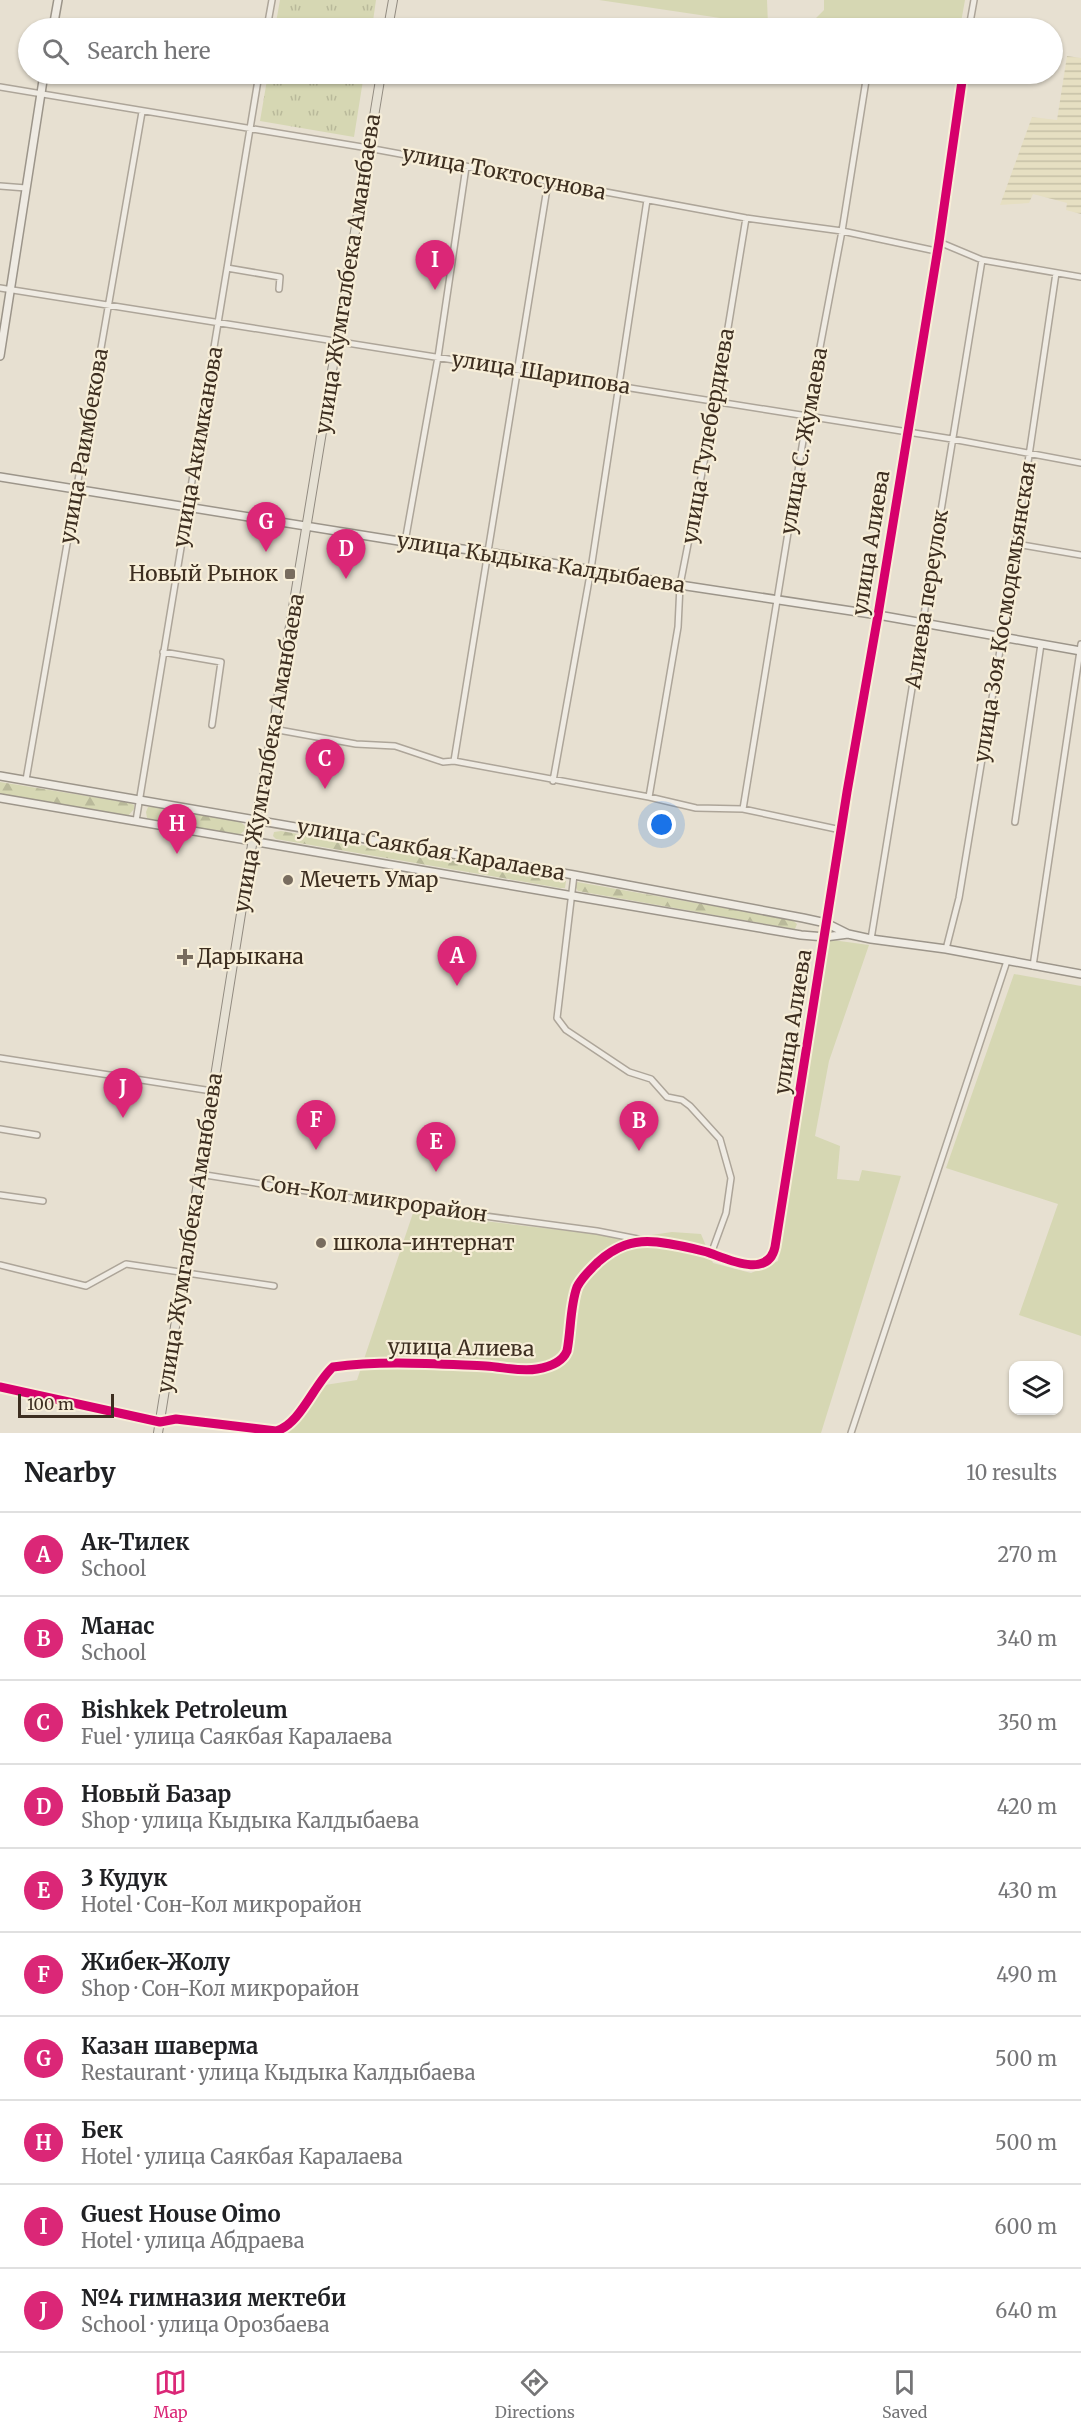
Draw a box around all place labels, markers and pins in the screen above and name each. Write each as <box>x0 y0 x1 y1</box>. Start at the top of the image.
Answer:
pin: I <box>416 240 454 290</box>
pin: G <box>246 502 286 552</box>
pin: D <box>326 530 366 579</box>
place label: Новый Рынок <box>129 560 278 587</box>
marker: Новый Рынок <box>283 567 297 581</box>
pin: C <box>306 740 344 789</box>
pin: H <box>158 804 196 854</box>
place label: Мечеть Умар <box>300 866 438 893</box>
marker: Мечеть Умар <box>281 873 295 887</box>
pin: A <box>438 936 476 986</box>
place label: Дарыкана <box>197 943 304 970</box>
marker: Дарыкана <box>178 950 192 964</box>
pin: J <box>104 1068 142 1118</box>
pin: F <box>296 1100 336 1150</box>
pin: B <box>620 1102 658 1151</box>
pin: E <box>416 1122 456 1172</box>
place label: школа-интернат <box>333 1229 515 1256</box>
marker: школа-интернат <box>314 1236 328 1250</box>

